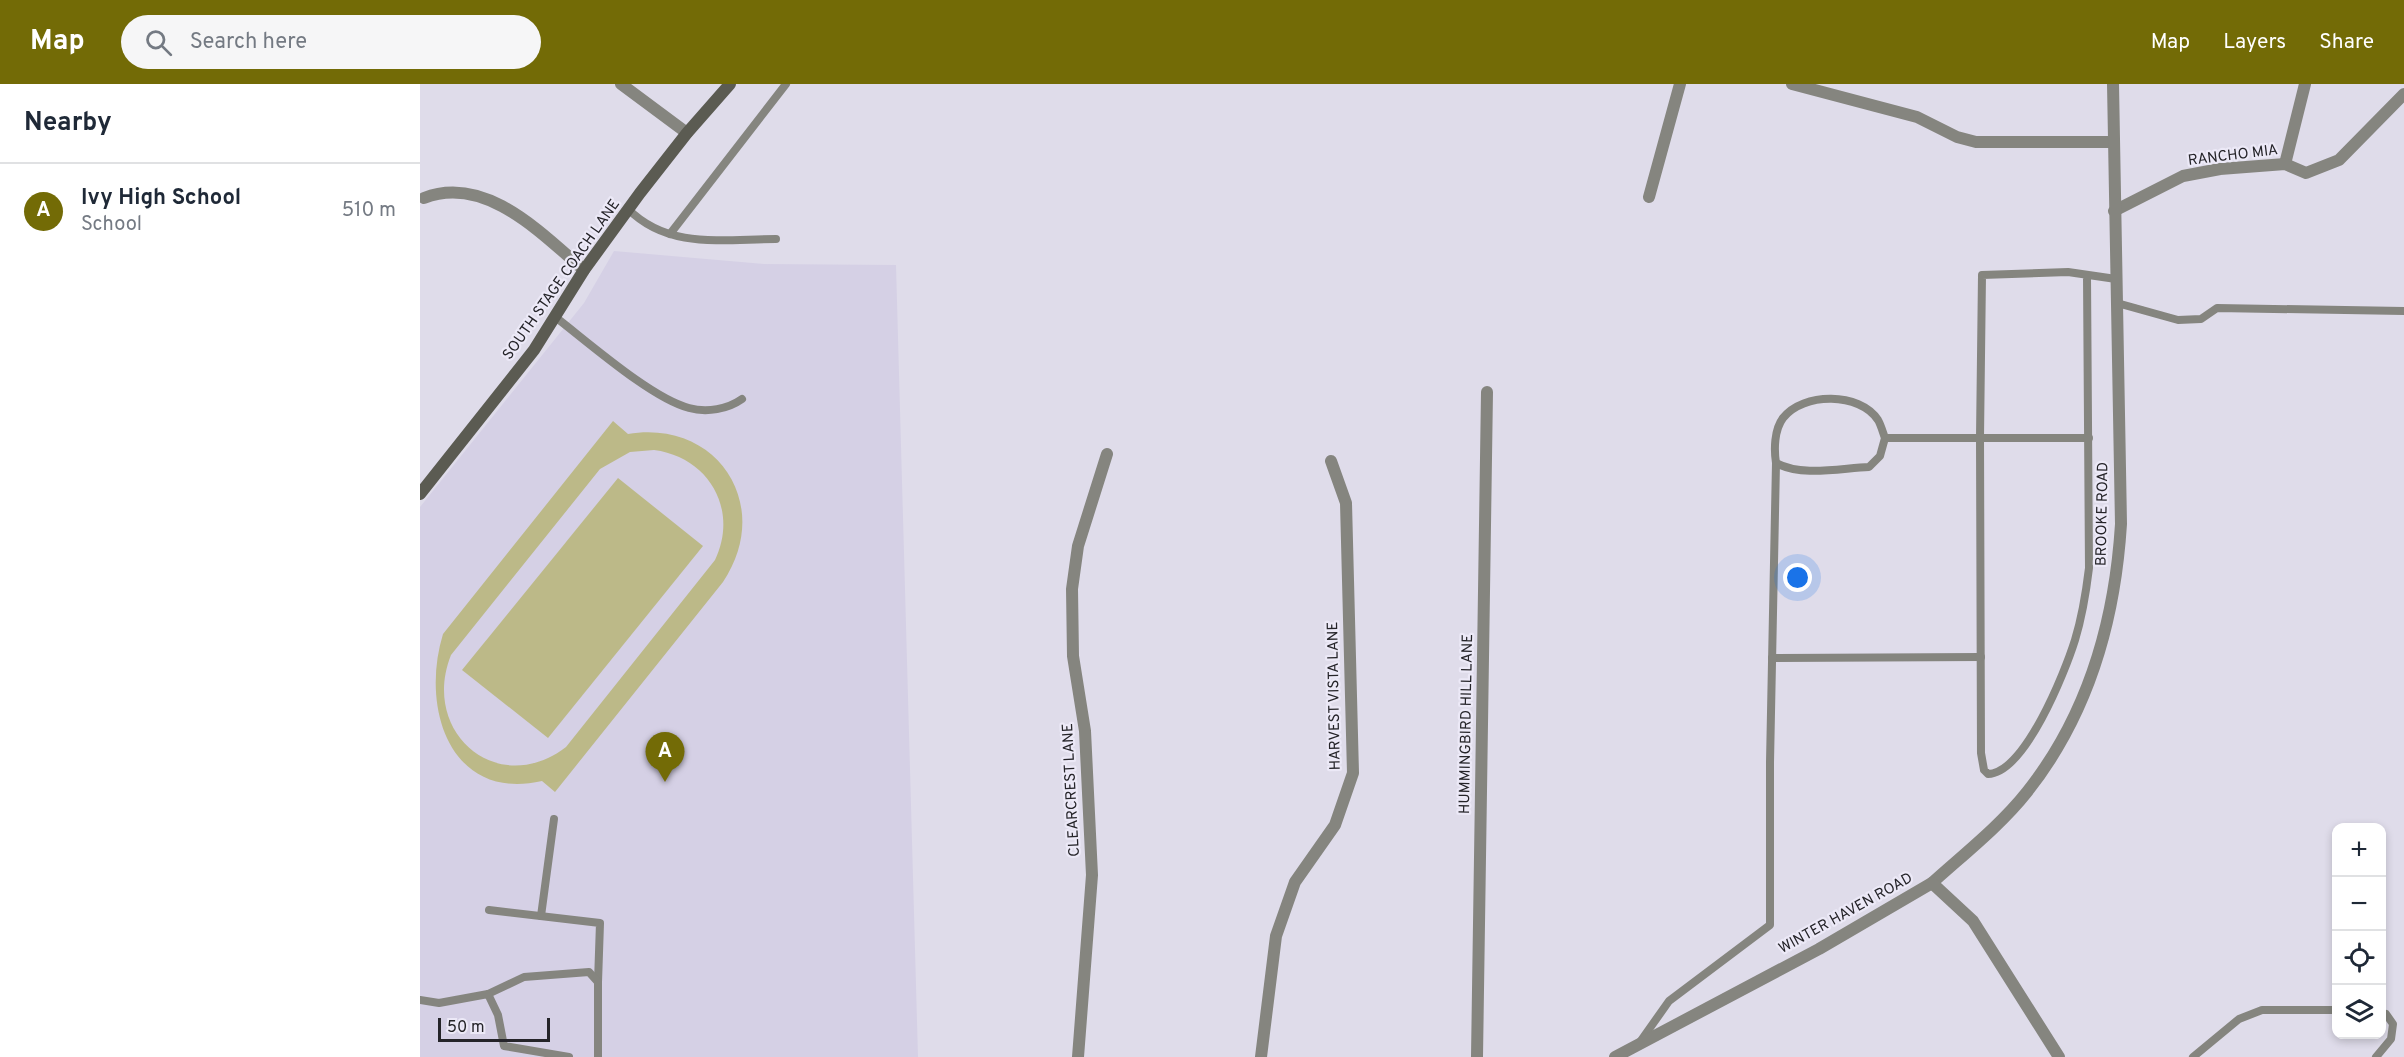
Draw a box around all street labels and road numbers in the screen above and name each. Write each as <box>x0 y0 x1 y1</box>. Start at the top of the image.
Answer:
street label: RANCHO MIA <box>2187 141 2279 171</box>
street label: SOUTH STAGE COACH LANE <box>499 196 625 364</box>
street label: BROOKE ROAD <box>2093 462 2113 566</box>
street label: HARVEST VISTA LANE <box>1324 622 1346 770</box>
street label: HUMMINGBIRD HILL LANE <box>1456 634 1478 814</box>
street label: CLEARCREST LANE <box>1059 723 1085 857</box>
street label: WINTER HAVEN ROAD <box>1776 869 1916 959</box>

